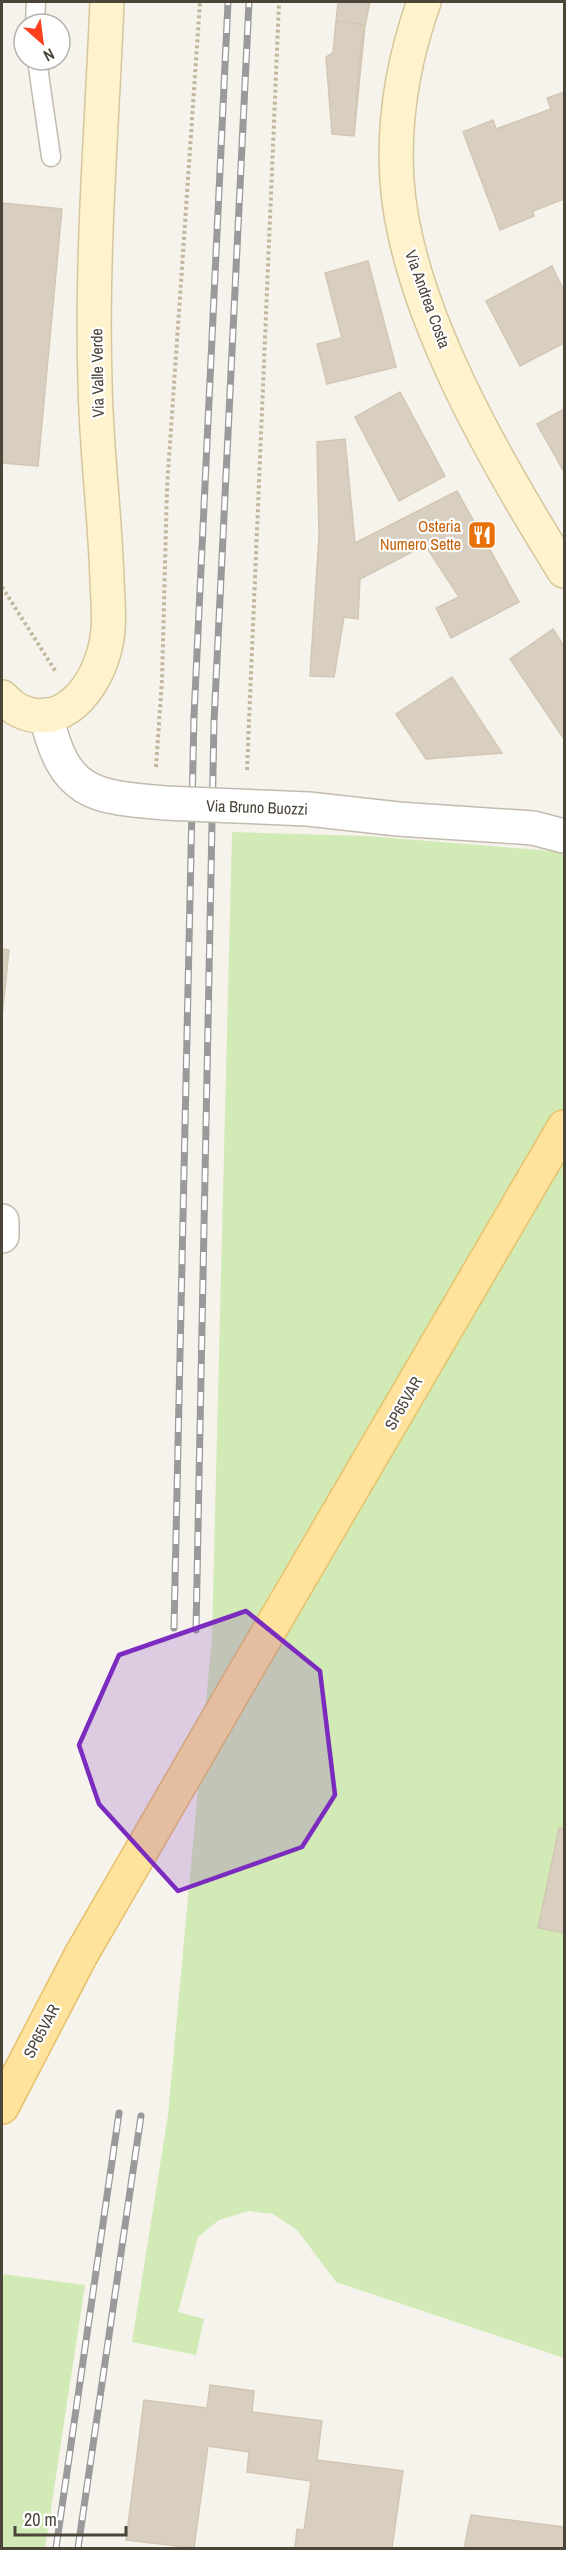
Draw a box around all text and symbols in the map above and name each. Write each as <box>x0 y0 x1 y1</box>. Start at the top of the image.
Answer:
north arrow <box>12 12 72 72</box>
text: N <box>40 43 58 67</box>
street label: Via Andrea Costa <box>400 247 456 352</box>
street label: Via Valle Verde <box>85 328 109 418</box>
place label: Osteria Numero Sette <box>380 515 462 555</box>
restaurant icon: Osteria Numero Sette <box>466 519 498 551</box>
street label: Via Bruno Buozzi <box>206 794 308 820</box>
street label: SP65VAR <box>379 1372 427 1434</box>
street label: SP65VAR <box>18 2000 65 2062</box>
scale bar <box>15 2499 126 2537</box>
text: 20 m <box>24 2507 57 2532</box>

